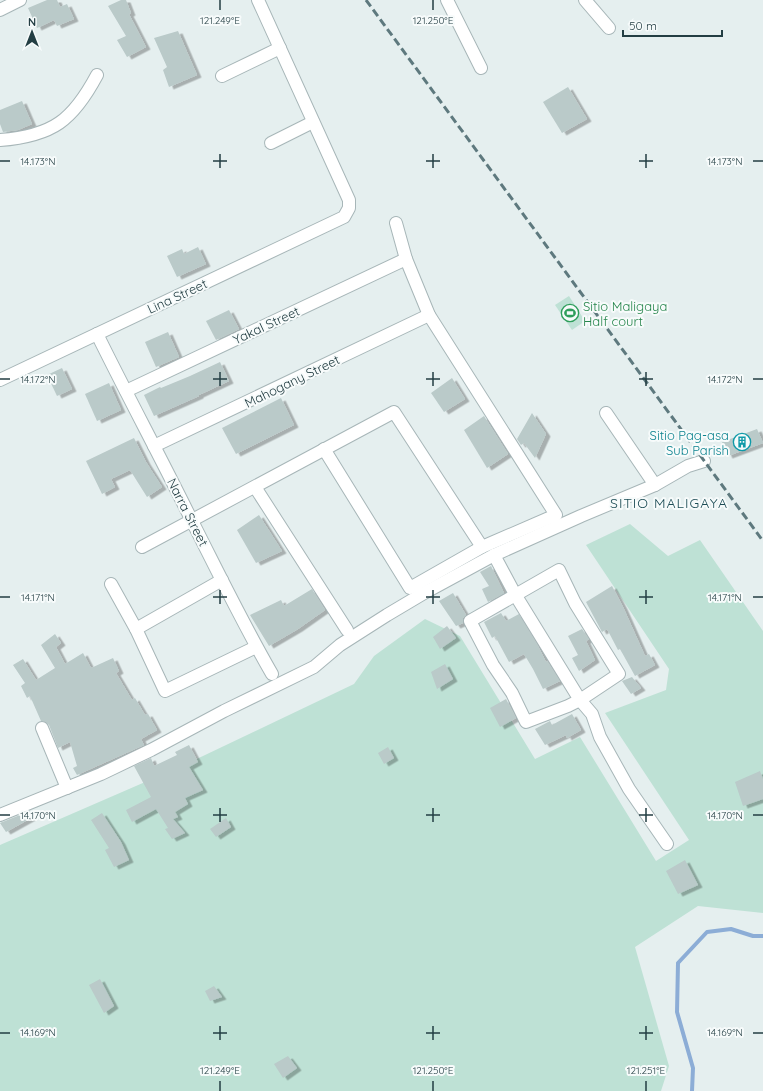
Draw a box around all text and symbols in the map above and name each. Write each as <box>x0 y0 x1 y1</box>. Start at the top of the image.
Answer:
north arrow <box>12 12 52 52</box>
scale bar <box>623 12 722 38</box>
text: 121.249°E <box>200 14 240 27</box>
text: 121.250°E <box>413 14 454 27</box>
text: N <box>28 15 36 29</box>
text: 50 m <box>629 18 657 33</box>
text: 14.173°N <box>21 155 55 168</box>
text: 14.173°N <box>708 155 742 168</box>
street label: Lina Street <box>145 275 209 317</box>
place label: Sitio Maligaya Half court <box>583 298 667 329</box>
street label: Yakal Street <box>230 303 302 347</box>
sports icon: Sitio Maligaya Half court <box>560 303 580 323</box>
street label: Mahogany Street <box>242 351 342 411</box>
text: 14.172°N <box>20 373 56 386</box>
text: 14.172°N <box>707 373 743 386</box>
place label: Sitio Pag-asa Sub Parish <box>650 427 729 458</box>
building icon: Sitio Pag-asa Sub Parish <box>732 432 752 452</box>
street label: Narra Street <box>164 475 212 549</box>
district label: SITIO MALIGAYA <box>610 494 728 512</box>
text: 14.171°N <box>21 591 55 604</box>
text: 14.171°N <box>708 591 742 604</box>
text: 14.170°N <box>20 809 56 822</box>
text: 14.170°N <box>707 809 743 822</box>
text: 14.169°N <box>20 1026 56 1039</box>
text: 14.169°N <box>707 1026 743 1039</box>
text: 121.249°E <box>200 1064 240 1077</box>
text: 121.250°E <box>413 1064 454 1077</box>
text: 121.251°E <box>627 1064 666 1077</box>

